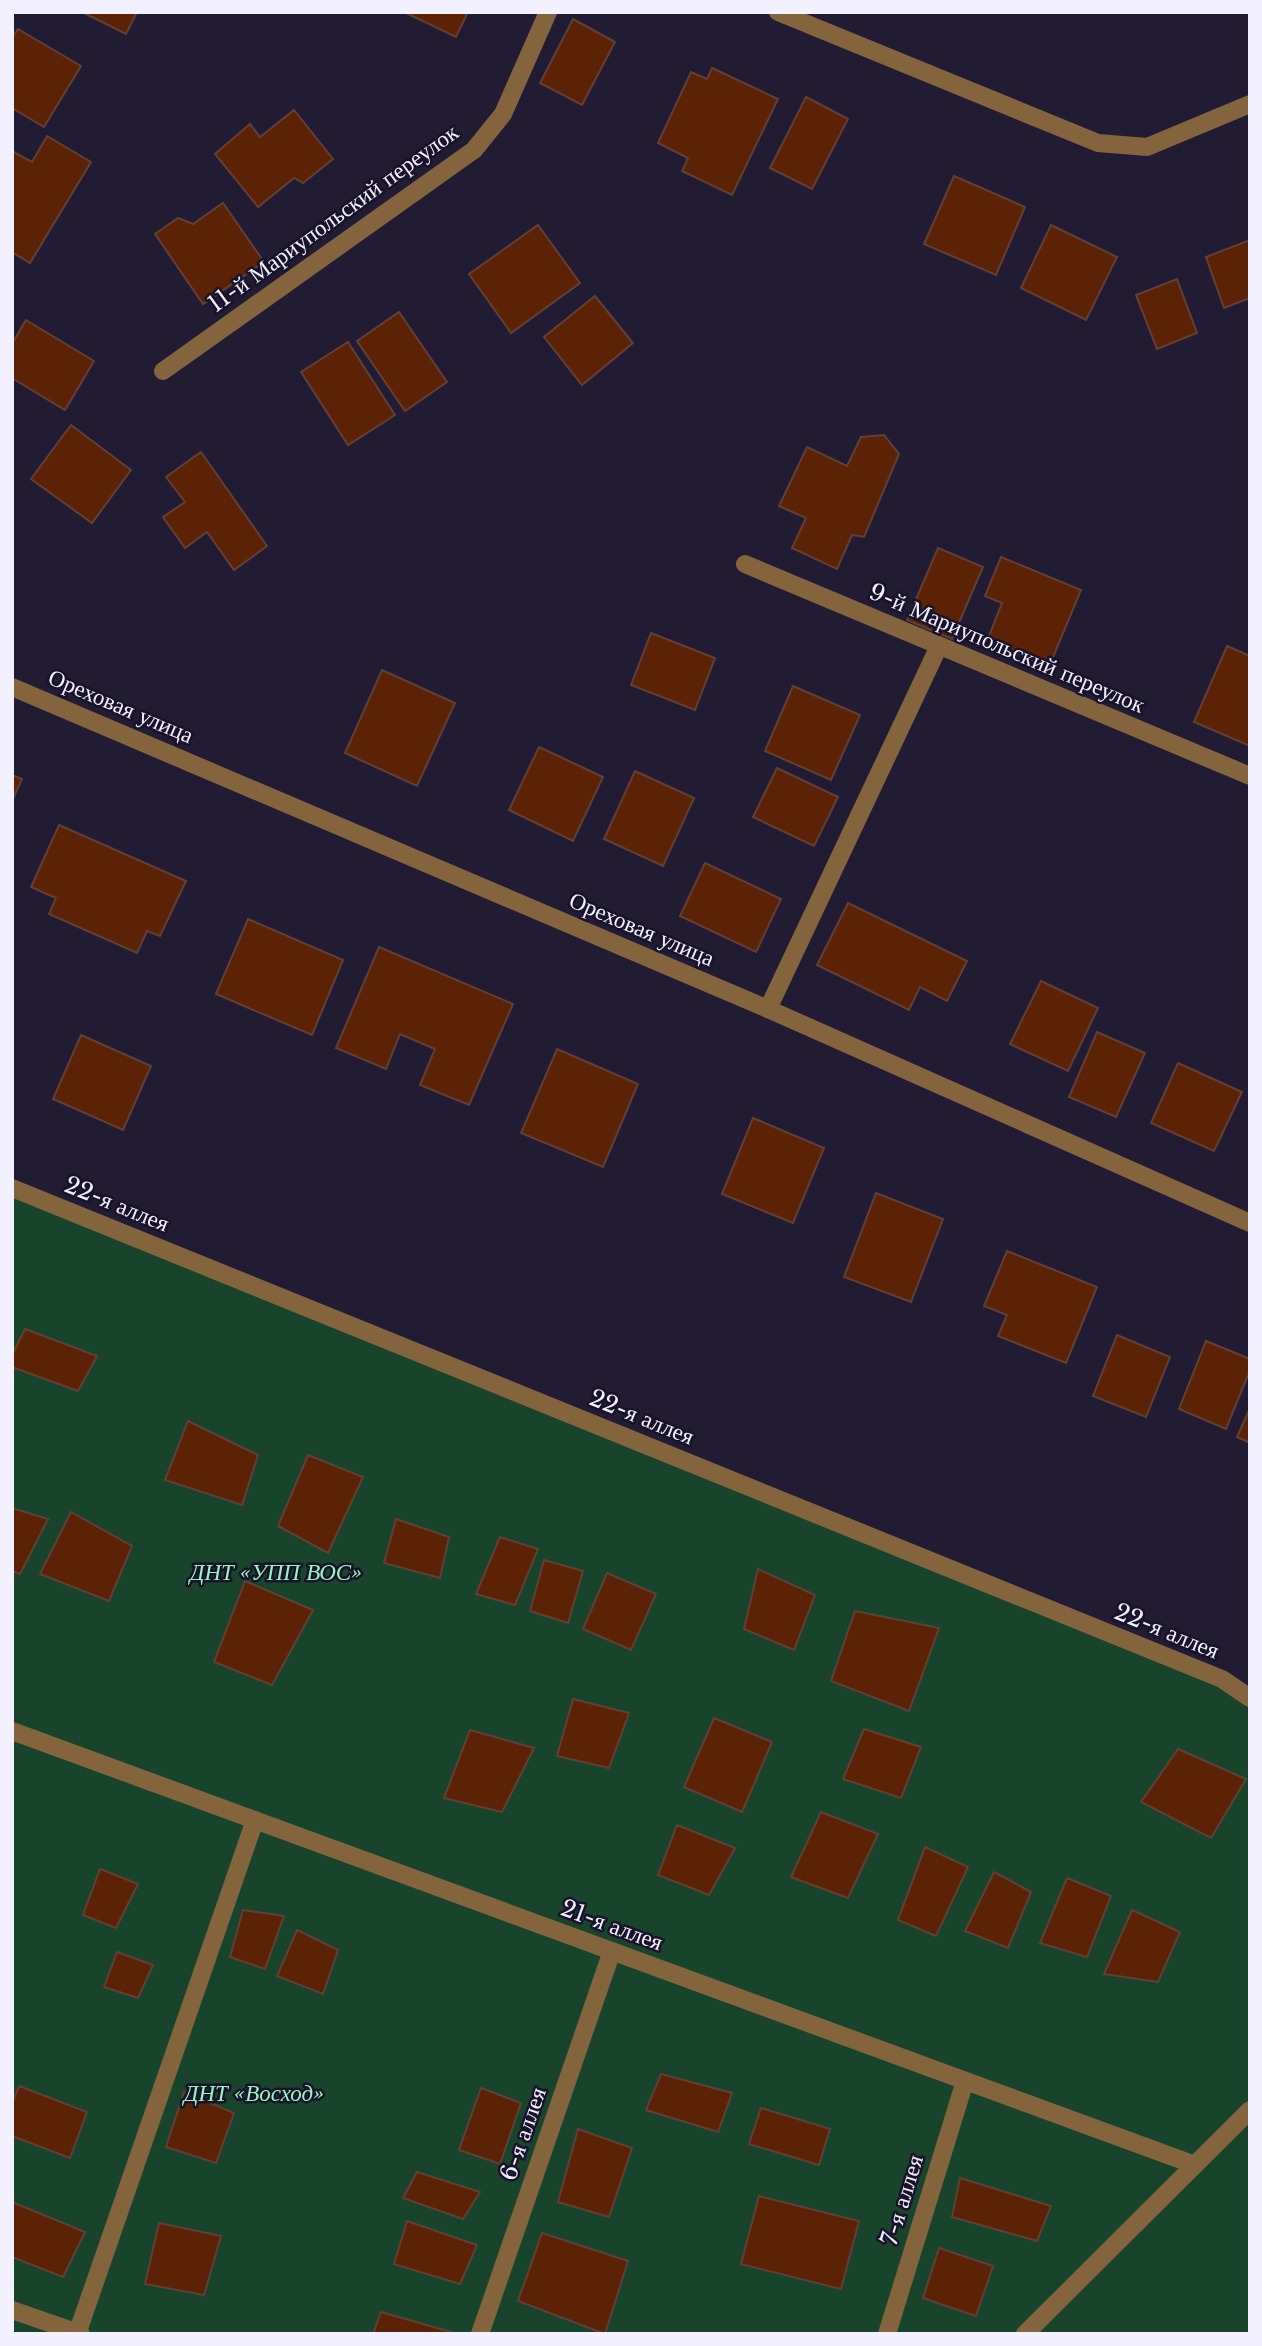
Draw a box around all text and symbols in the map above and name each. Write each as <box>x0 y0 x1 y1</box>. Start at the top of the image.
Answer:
street label: 11-й Мариупольский переулок <box>202 117 464 318</box>
street label: 9-й Мариупольский переулок <box>865 577 1150 719</box>
street label: Ореховая улица <box>44 663 198 749</box>
street label: Ореховая улица <box>565 886 719 972</box>
street label: 22-я аллея <box>61 1170 174 1238</box>
street label: 22-я аллея <box>586 1383 699 1451</box>
park label: ДНТ «УПП ВОС» <box>188 1558 362 1586</box>
street label: 22-я аллея <box>1111 1597 1224 1665</box>
street label: 21-я аллея <box>557 1894 667 1956</box>
park label: ДНТ «Восход» <box>182 2079 324 2107</box>
street label: 6-я аллея <box>494 2083 552 2184</box>
street label: 7-я аллея <box>875 2151 929 2249</box>

